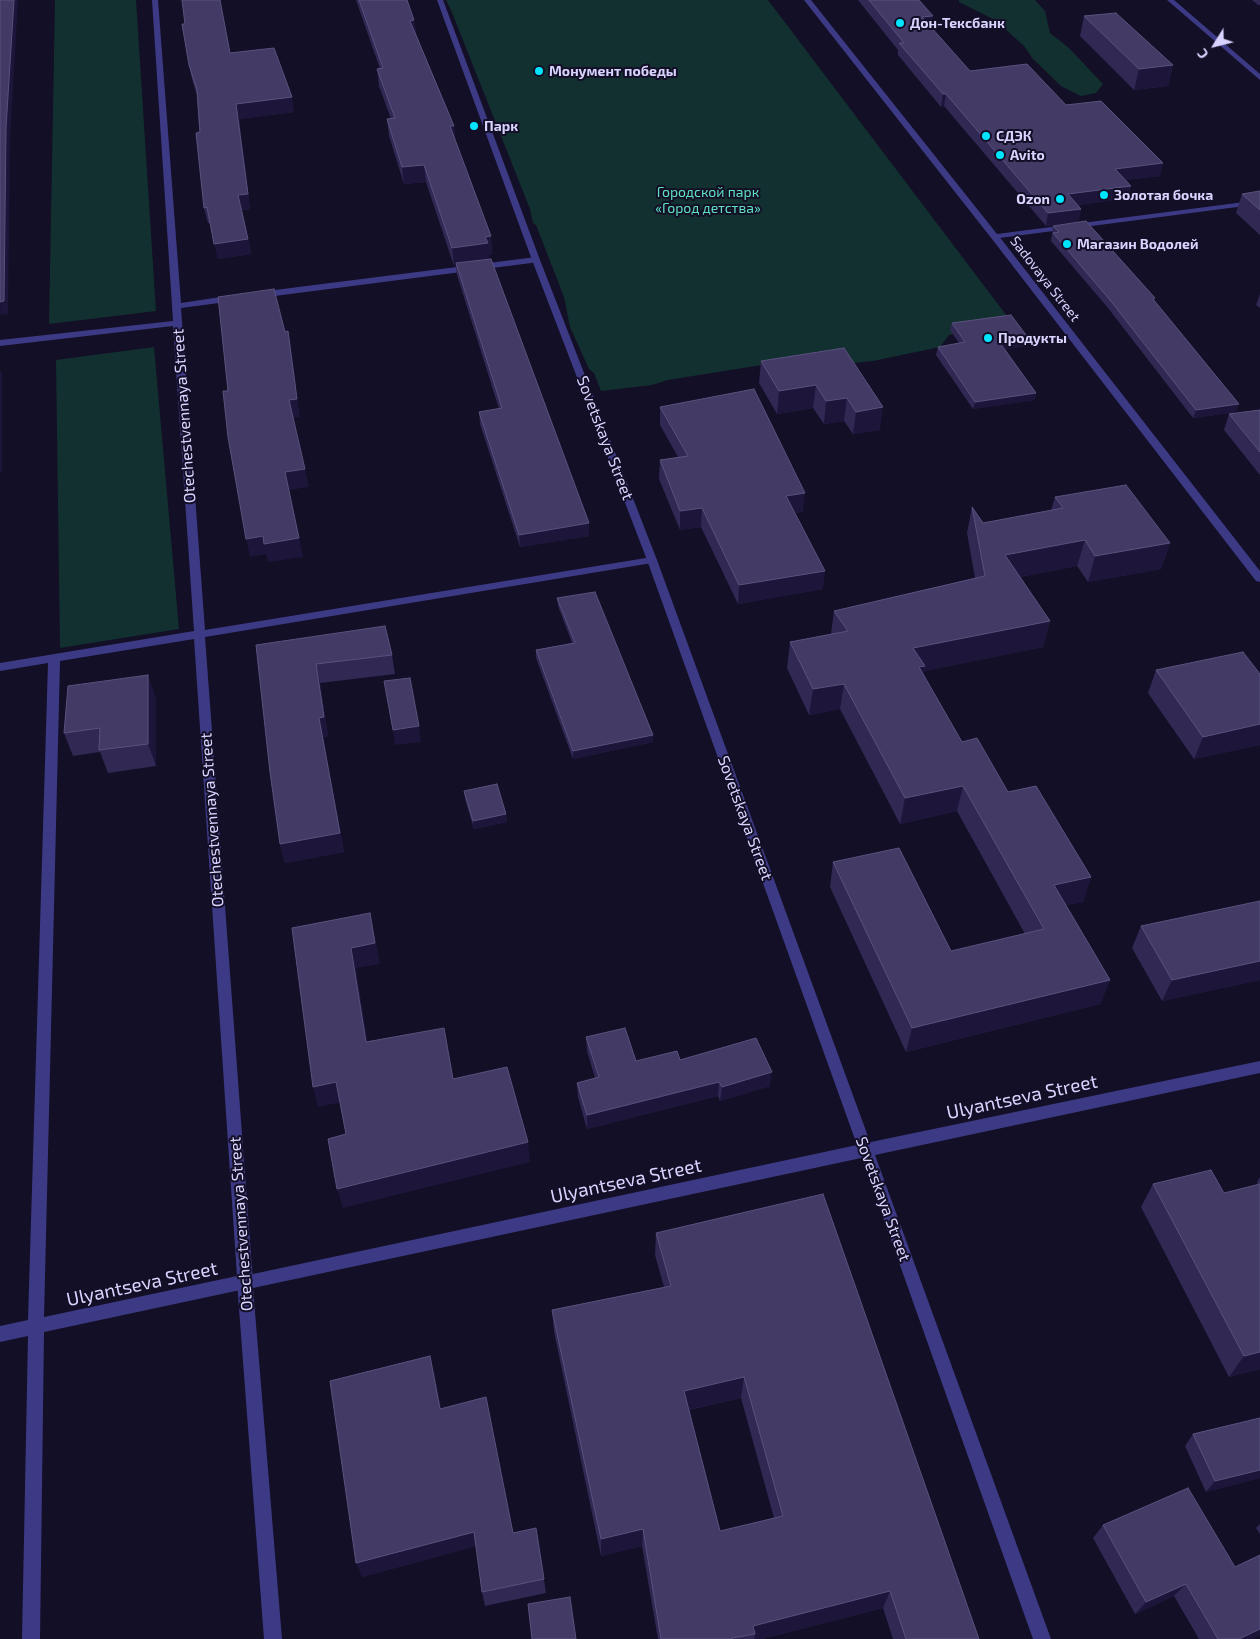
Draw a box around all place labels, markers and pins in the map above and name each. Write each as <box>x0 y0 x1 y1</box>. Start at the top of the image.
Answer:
place label: Дон-Тексбанк <box>910 15 1005 31</box>
marker: Дон-Тексбанк <box>894 17 906 29</box>
place label: Монумент победы <box>549 63 677 79</box>
marker: Монумент победы <box>533 65 545 77</box>
place label: Парк <box>484 118 518 134</box>
marker: Парк <box>468 120 480 132</box>
place label: СДЭК <box>996 128 1032 144</box>
marker: СДЭК <box>980 130 992 142</box>
place label: Avito <box>1010 147 1045 163</box>
marker: Avito <box>994 149 1006 161</box>
place label: Золотая бочка <box>1114 187 1213 203</box>
marker: Золотая бочка <box>1098 189 1110 201</box>
place label: Ozon <box>1016 191 1050 207</box>
marker: Ozon <box>1054 193 1066 205</box>
place label: Магазин Водолей <box>1077 236 1198 252</box>
marker: Магазин Водолей <box>1061 238 1073 250</box>
place label: Продукты <box>998 330 1067 346</box>
marker: Продукты <box>982 332 994 344</box>

